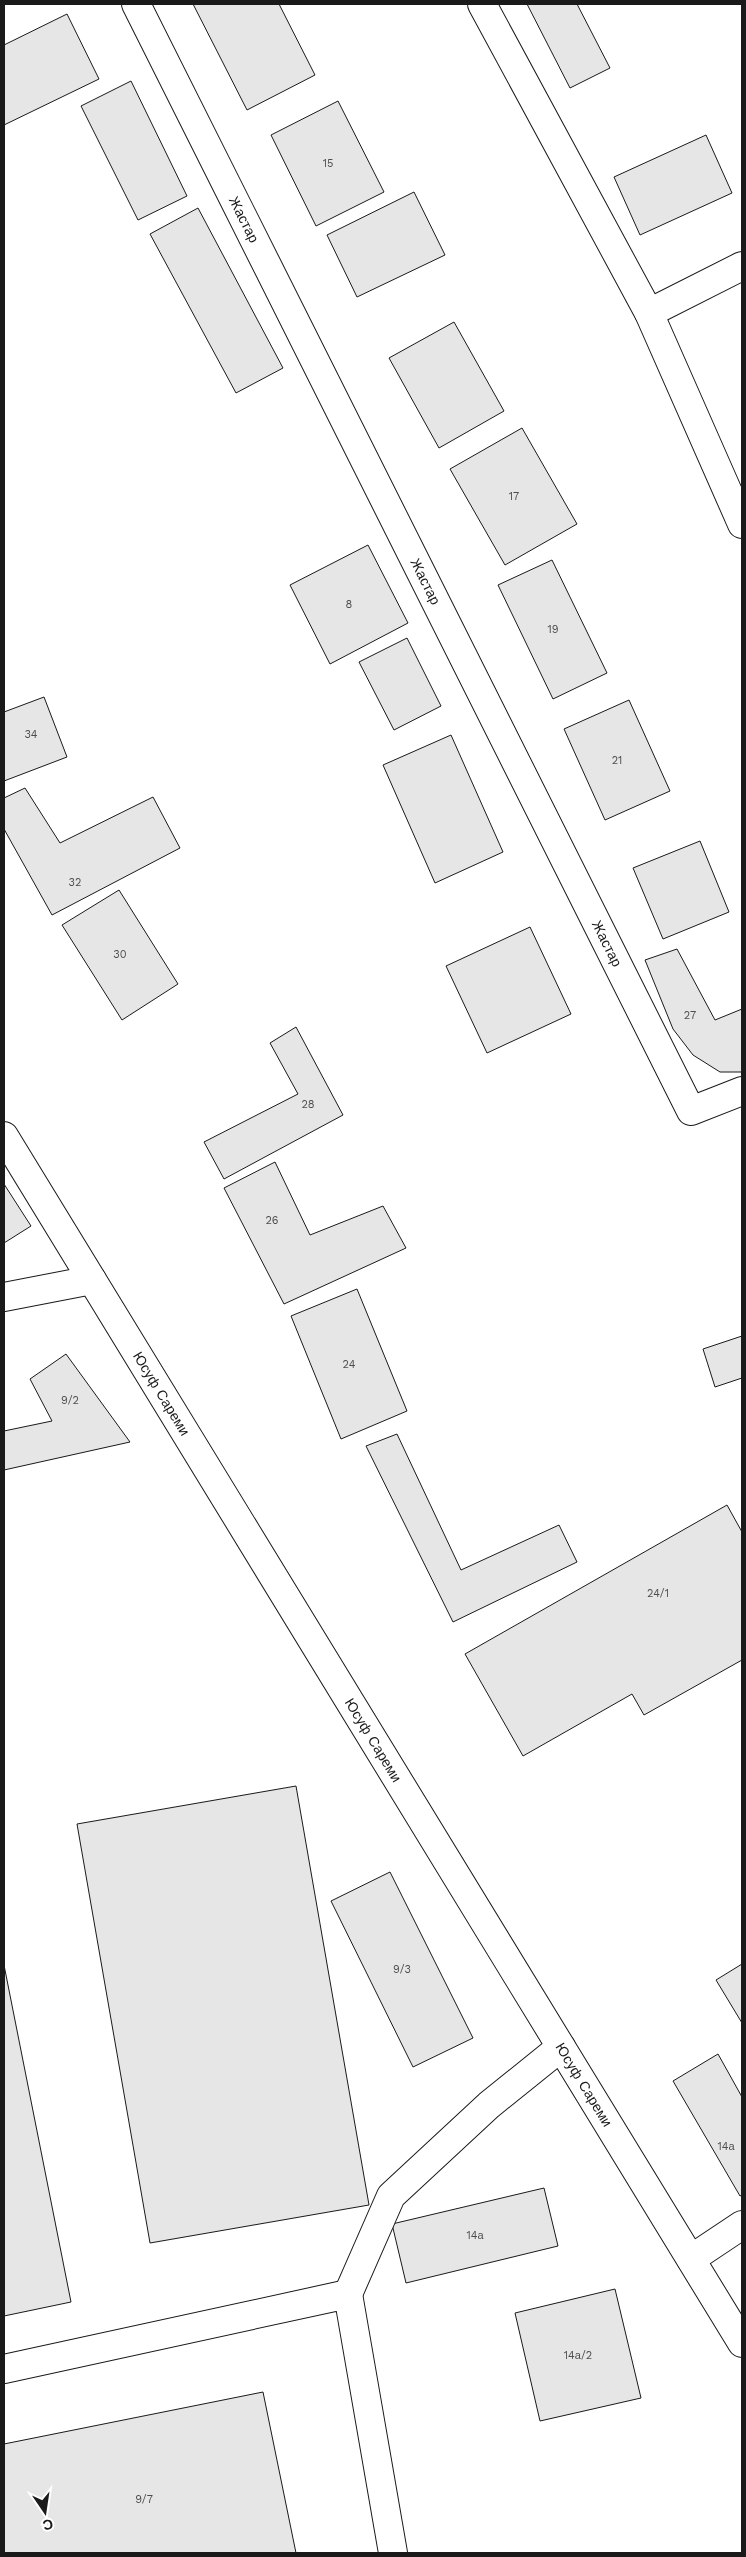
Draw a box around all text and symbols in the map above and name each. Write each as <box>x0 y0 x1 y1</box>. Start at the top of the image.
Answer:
house number: 15 <box>323 157 333 170</box>
street label: Жастар <box>226 194 262 245</box>
house number: 17 <box>509 490 519 503</box>
street label: Жастар <box>407 556 444 607</box>
house number: 8 <box>346 598 353 611</box>
house number: 19 <box>547 623 559 636</box>
house number: 34 <box>24 728 38 741</box>
house number: 21 <box>612 754 622 767</box>
house number: 32 <box>69 876 81 889</box>
street label: Жастар <box>589 918 625 970</box>
house number: 30 <box>113 948 127 961</box>
house number: 27 <box>684 1009 696 1022</box>
house number: 28 <box>301 1098 315 1111</box>
house number: 26 <box>265 1214 279 1227</box>
street label: Юсуф Сареми <box>130 1349 193 1439</box>
house number: 24 <box>343 1358 356 1371</box>
house number: 9/2 <box>61 1394 79 1407</box>
house number: 24/1 <box>647 1587 669 1600</box>
street label: Юсуф Сареми <box>342 1695 405 1785</box>
house number: 9/3 <box>393 1963 411 1976</box>
street label: Юсуф Сареми <box>552 2040 616 2130</box>
house number: 14а <box>717 2140 735 2153</box>
house number: 14а <box>466 2229 484 2242</box>
house number: 14а/2 <box>564 2349 592 2362</box>
north arrow <box>20 2487 70 2537</box>
house number: 9/7 <box>135 2493 153 2506</box>
text: С <box>41 2516 55 2534</box>

